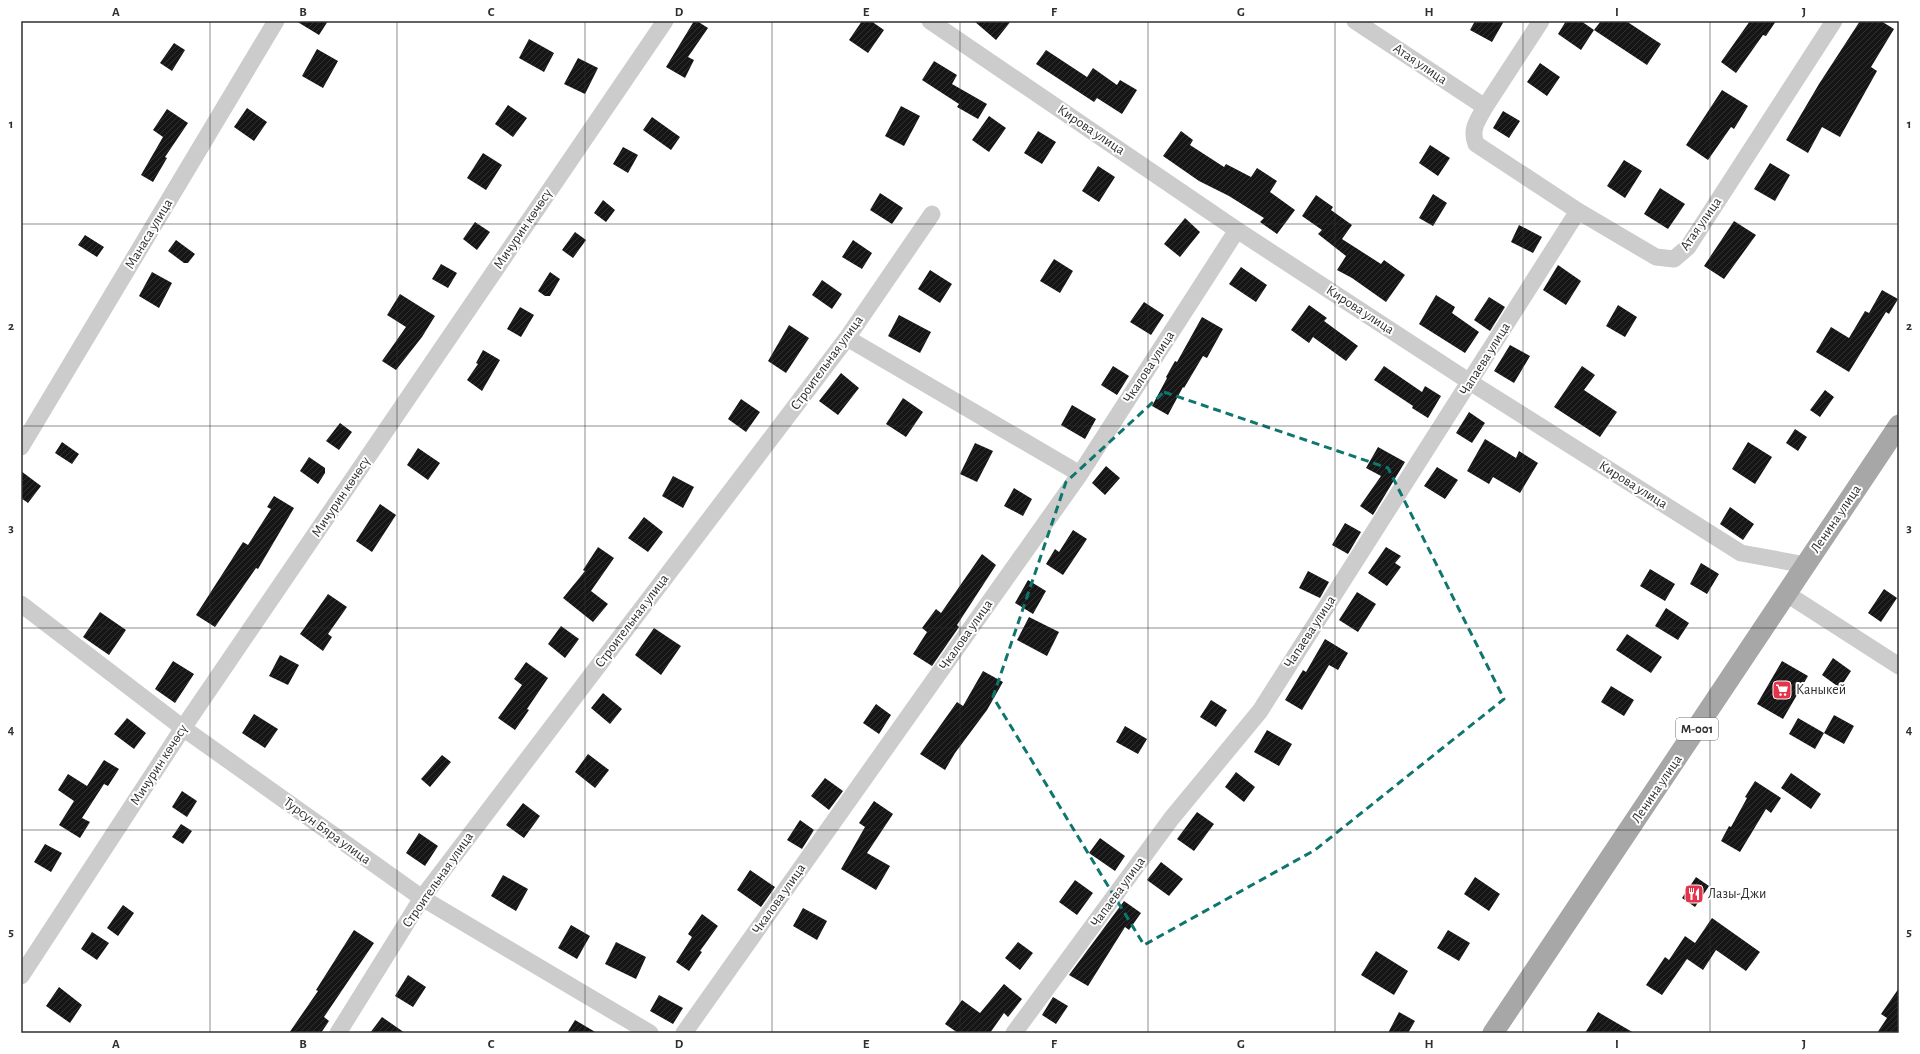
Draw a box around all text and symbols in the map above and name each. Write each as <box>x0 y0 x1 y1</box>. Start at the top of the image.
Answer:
text: A <box>112 6 120 19</box>
text: B <box>299 6 307 19</box>
text: C <box>488 6 495 19</box>
text: D <box>675 6 684 19</box>
text: E <box>863 6 870 19</box>
text: F <box>1051 6 1058 19</box>
text: G <box>1237 6 1245 19</box>
text: H <box>1424 6 1434 19</box>
text: I <box>1615 6 1619 19</box>
text: J <box>1802 6 1806 19</box>
street label: Атая улица <box>1391 41 1450 87</box>
street label: Кирова улица <box>1055 102 1128 158</box>
text: 1 <box>9 118 13 131</box>
text: 1 <box>1907 118 1911 131</box>
street label: Мичурин көчөсү <box>491 186 555 272</box>
street label: Атая улица <box>1678 194 1725 253</box>
street label: Манаса улица <box>123 196 176 271</box>
street label: Кирова улица <box>1324 283 1397 337</box>
street label: Строительная улица <box>788 313 866 413</box>
text: 2 <box>8 320 14 333</box>
street label: Чапаева улица <box>1457 320 1513 398</box>
text: 2 <box>1906 320 1912 333</box>
street label: Чкалова улица <box>1121 328 1178 405</box>
street label: Мичурин көчөсү <box>309 454 373 540</box>
street label: Кирова улица <box>1596 458 1670 512</box>
street label: Ленина улица <box>1808 482 1864 556</box>
text: 3 <box>8 522 14 535</box>
text: 3 <box>1906 522 1912 535</box>
street label: Строительная улица <box>592 571 672 670</box>
street label: Чапаева улица <box>1282 593 1339 671</box>
street label: Чкалова улица <box>937 597 996 673</box>
supermarket icon: Каныкей <box>1771 679 1793 701</box>
place label: Каныкей <box>1796 683 1846 697</box>
road number: М-001 <box>1676 718 1718 740</box>
street label: Мичурин көчөсү <box>128 722 190 808</box>
text: 4 <box>8 724 15 737</box>
text: 4 <box>1906 724 1913 737</box>
street label: Ленина улица <box>1629 752 1685 826</box>
street label: Турсун Бяра улица <box>281 795 374 867</box>
street label: Строительная улица <box>400 829 476 930</box>
street label: Чапаева улица <box>1088 854 1148 930</box>
street label: Чкалова улица <box>750 861 809 937</box>
restaurant icon: Лазы-Джи <box>1683 883 1705 905</box>
place label: Лазы-Джи <box>1708 887 1766 901</box>
text: 5 <box>8 926 14 939</box>
text: 5 <box>1906 926 1912 939</box>
text: A <box>112 1038 120 1051</box>
text: B <box>299 1038 307 1051</box>
text: C <box>488 1038 495 1051</box>
text: D <box>675 1038 684 1051</box>
text: E <box>863 1038 870 1051</box>
text: F <box>1051 1038 1058 1051</box>
text: G <box>1237 1038 1245 1051</box>
text: H <box>1424 1038 1434 1051</box>
text: I <box>1615 1038 1619 1051</box>
text: J <box>1802 1038 1806 1051</box>

